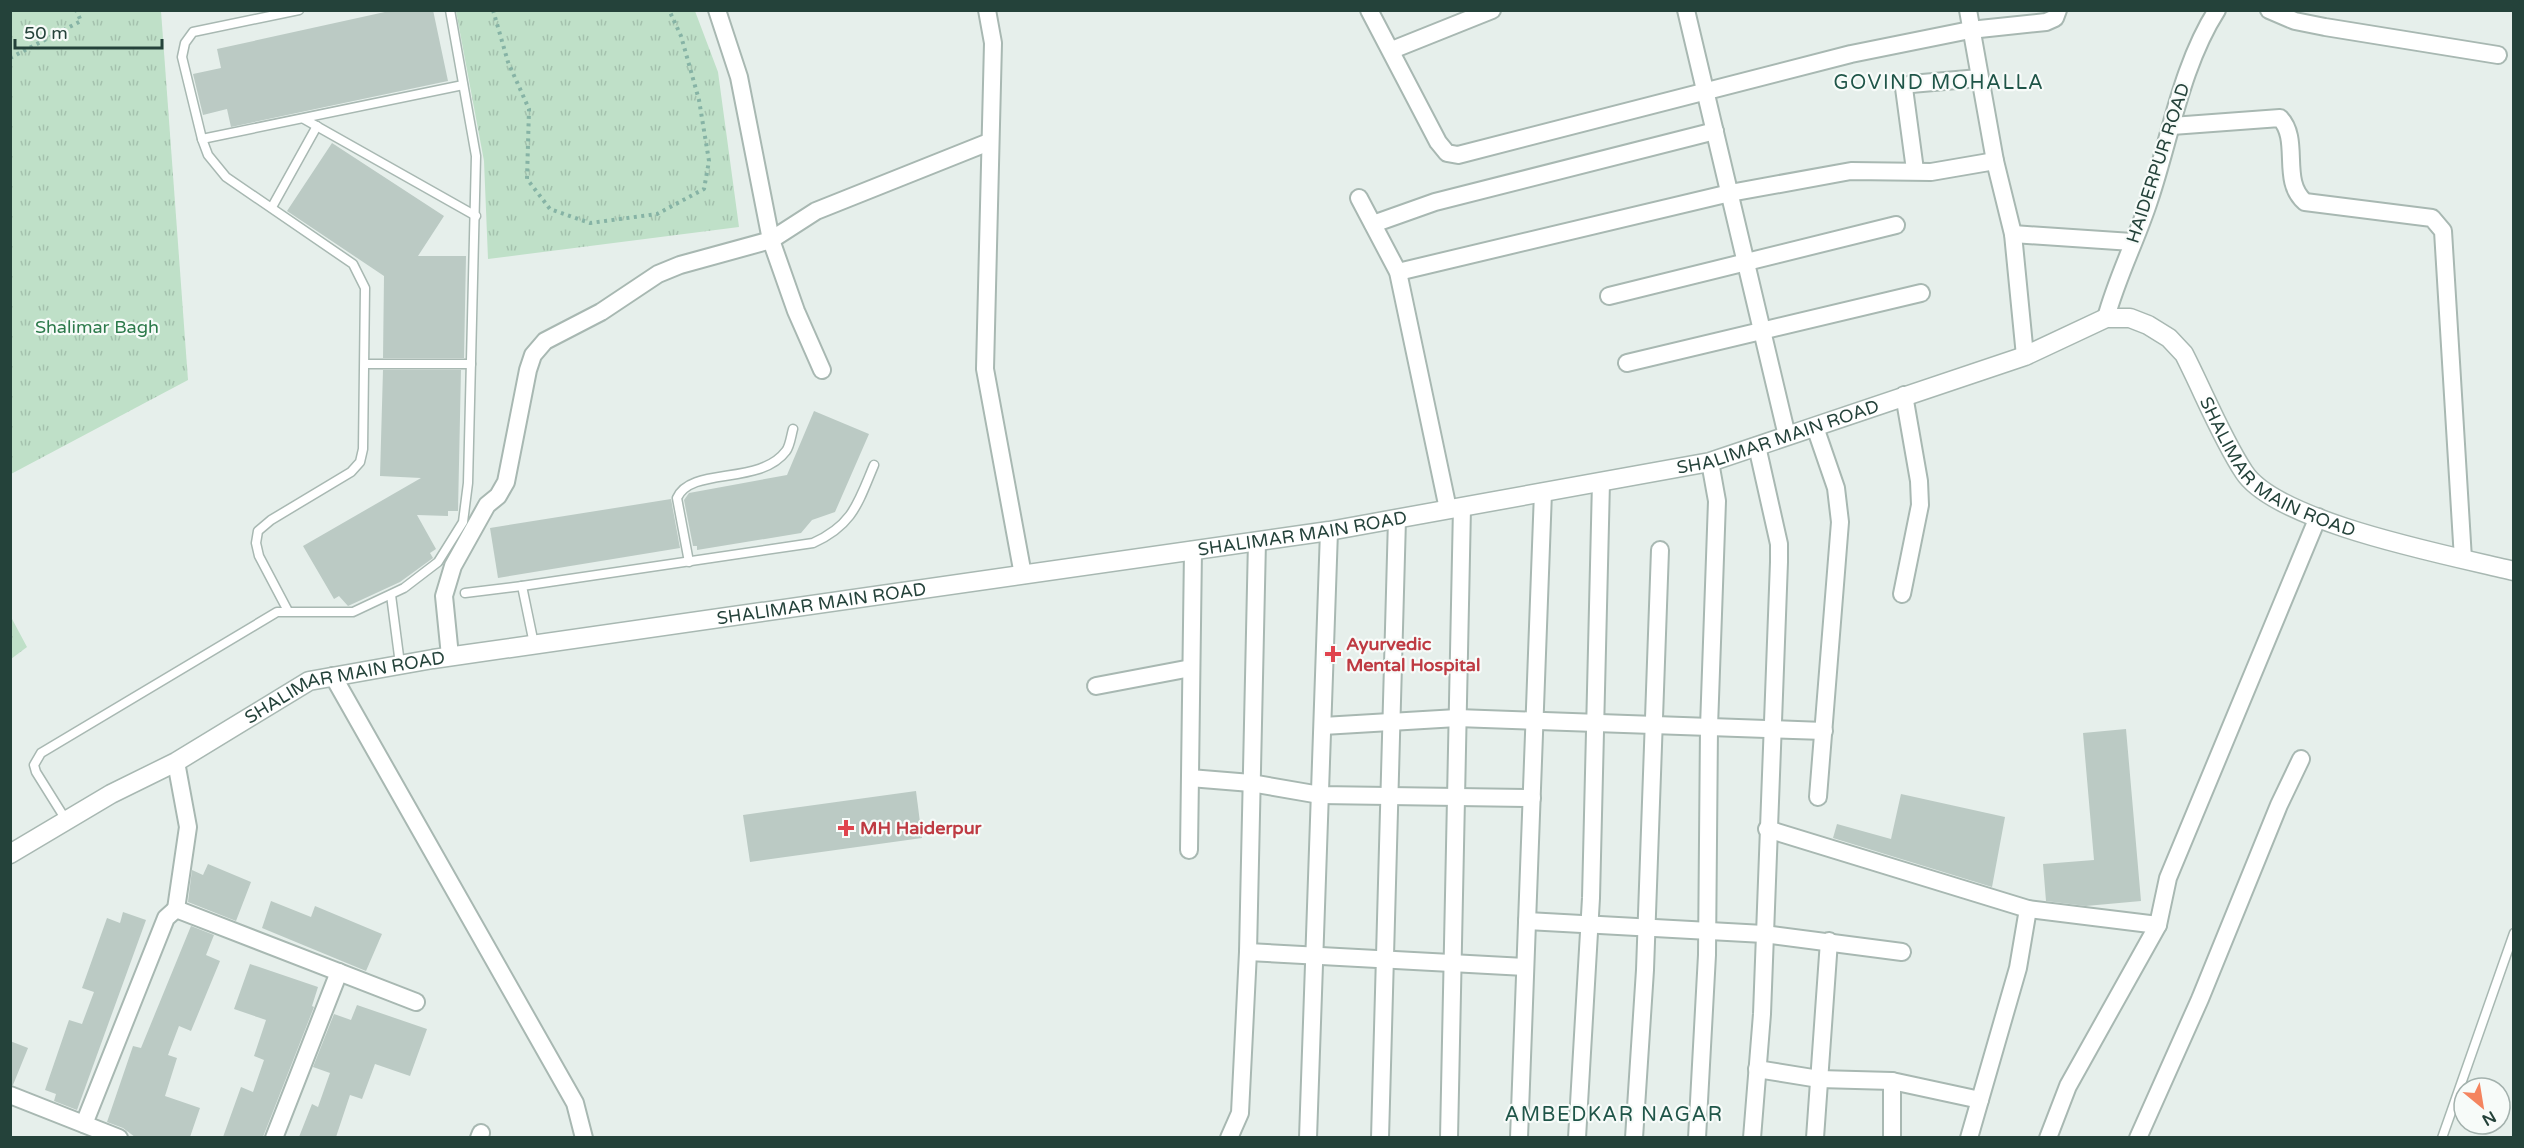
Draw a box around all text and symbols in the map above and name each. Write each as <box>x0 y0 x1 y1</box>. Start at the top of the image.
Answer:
scale bar <box>15 12 162 50</box>
text: 50 m <box>24 22 68 44</box>
district label: GOVIND MOHALLA <box>1833 71 2045 95</box>
street label: HAIDERPUR ROAD <box>2122 80 2194 246</box>
park label: Shalimar Bagh <box>35 316 159 338</box>
street label: SHALIMAR MAIN ROAD <box>2195 393 2358 541</box>
street label: SHALIMAR MAIN ROAD <box>1675 395 1882 479</box>
street label: SHALIMAR MAIN ROAD <box>1196 506 1409 561</box>
street label: SHALIMAR MAIN ROAD <box>715 578 928 629</box>
place label: Ayurvedic Mental Hospital <box>1346 633 1480 676</box>
marker: Ayurvedic Mental Hospital <box>1324 645 1342 663</box>
street label: SHALIMAR MAIN ROAD <box>241 646 446 729</box>
place label: MH Haiderpur <box>860 817 983 839</box>
marker: MH Haiderpur <box>837 819 855 837</box>
north arrow <box>2452 1076 2512 1136</box>
district label: AMBEDKAR NAGAR <box>1504 1103 1724 1127</box>
text: N <box>2478 1106 2500 1130</box>

